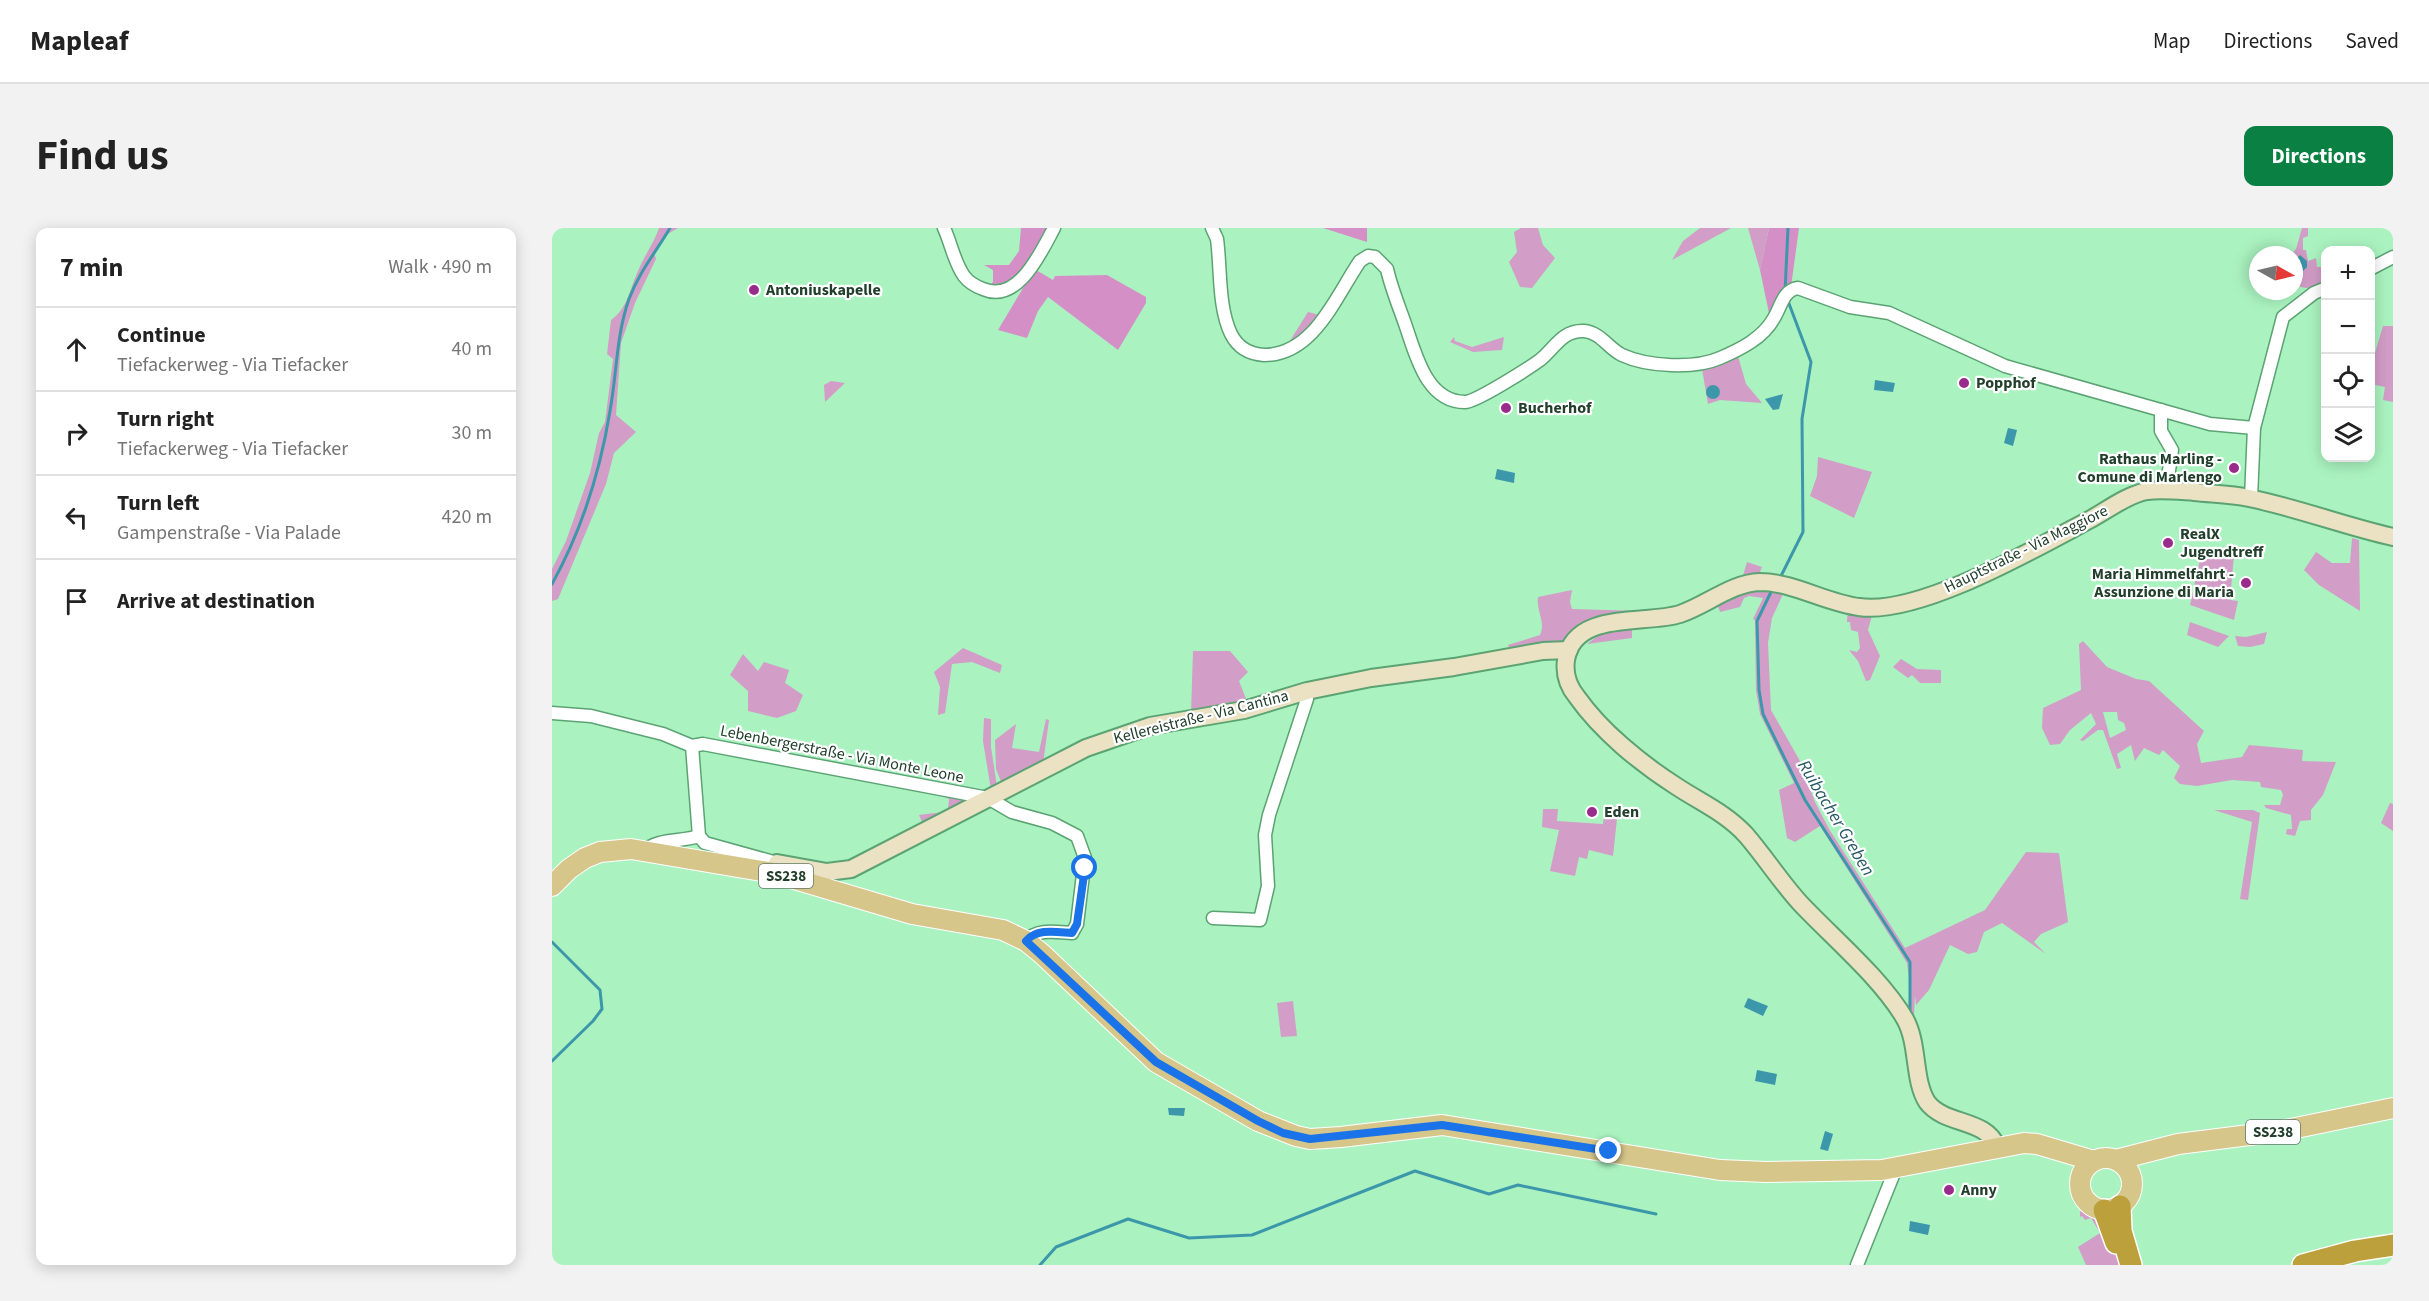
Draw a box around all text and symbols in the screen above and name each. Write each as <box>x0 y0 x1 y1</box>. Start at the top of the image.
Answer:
text: Mapleaf <box>30 21 129 61</box>
text: Map <box>2153 26 2191 56</box>
text: Directions <box>2224 26 2312 56</box>
text: Saved <box>2345 26 2399 56</box>
text: Find us <box>36 126 169 186</box>
button: Directions <box>2244 126 2393 186</box>
north arrow <box>2249 246 2303 300</box>
map controls <box>2321 246 2375 462</box>
button: + <box>2321 246 2375 300</box>
text: 7 min <box>60 249 123 286</box>
text: Walk · 490 m <box>388 253 492 281</box>
place label: Antoniuskapelle <box>765 279 881 301</box>
marker: Antoniuskapelle <box>747 283 761 297</box>
button: − <box>2321 300 2375 354</box>
text: Continue <box>117 319 206 351</box>
icon: ahead <box>60 333 93 366</box>
text: 40 m <box>452 335 492 363</box>
text: Tiefackerweg - Via Tiefacker <box>117 351 348 379</box>
button: locate <box>2321 354 2375 408</box>
place label: Popphof <box>1976 372 2036 394</box>
marker: Popphof <box>1957 376 1971 390</box>
place label: Bucherhof <box>1518 397 1592 419</box>
marker: Bucherhof <box>1499 401 1513 415</box>
text: Turn right <box>117 403 214 435</box>
button: layers <box>2321 408 2375 462</box>
icon: right <box>60 417 93 450</box>
text: 30 m <box>452 419 492 447</box>
text: Tiefackerweg - Via Tiefacker <box>117 435 348 463</box>
place label: Rathaus Marling - Comune di Marlengo <box>2077 448 2222 488</box>
marker: Rathaus Marling - Comune di Marlengo <box>2227 461 2241 475</box>
text: Turn left <box>117 487 199 519</box>
street label: Hauptstraße - Via Maggiore <box>1940 500 2112 598</box>
icon: left <box>60 501 93 534</box>
text: 420 m <box>442 503 492 531</box>
text: Gampenstraße - Via Palade <box>117 519 341 547</box>
place label: RealX Jugendtreff <box>2180 523 2265 563</box>
marker: RealX Jugendtreff <box>2161 536 2175 550</box>
place label: Maria Himmelfahrt - Assunzione di Maria <box>2092 563 2234 603</box>
marker: Maria Himmelfahrt - Assunzione di Maria <box>2239 576 2253 590</box>
icon: arrive <box>60 585 93 618</box>
text: Arrive at destination <box>117 585 315 617</box>
street label: Kellereistraße - Via Cantina <box>1111 685 1291 749</box>
street label: Lebenbergerstraße - Via Monte Leone <box>718 720 966 788</box>
water label: Ruibacher Greben <box>1791 755 1881 881</box>
place label: Eden <box>1604 801 1639 823</box>
marker: Eden <box>1585 805 1599 819</box>
route start <box>1071 854 1097 880</box>
road number: SS238 <box>759 864 813 888</box>
road number: SS238 <box>2246 1120 2300 1144</box>
route end <box>1595 1137 1621 1163</box>
place label: Anny <box>1960 1179 1997 1201</box>
marker: Anny <box>1942 1183 1956 1197</box>

